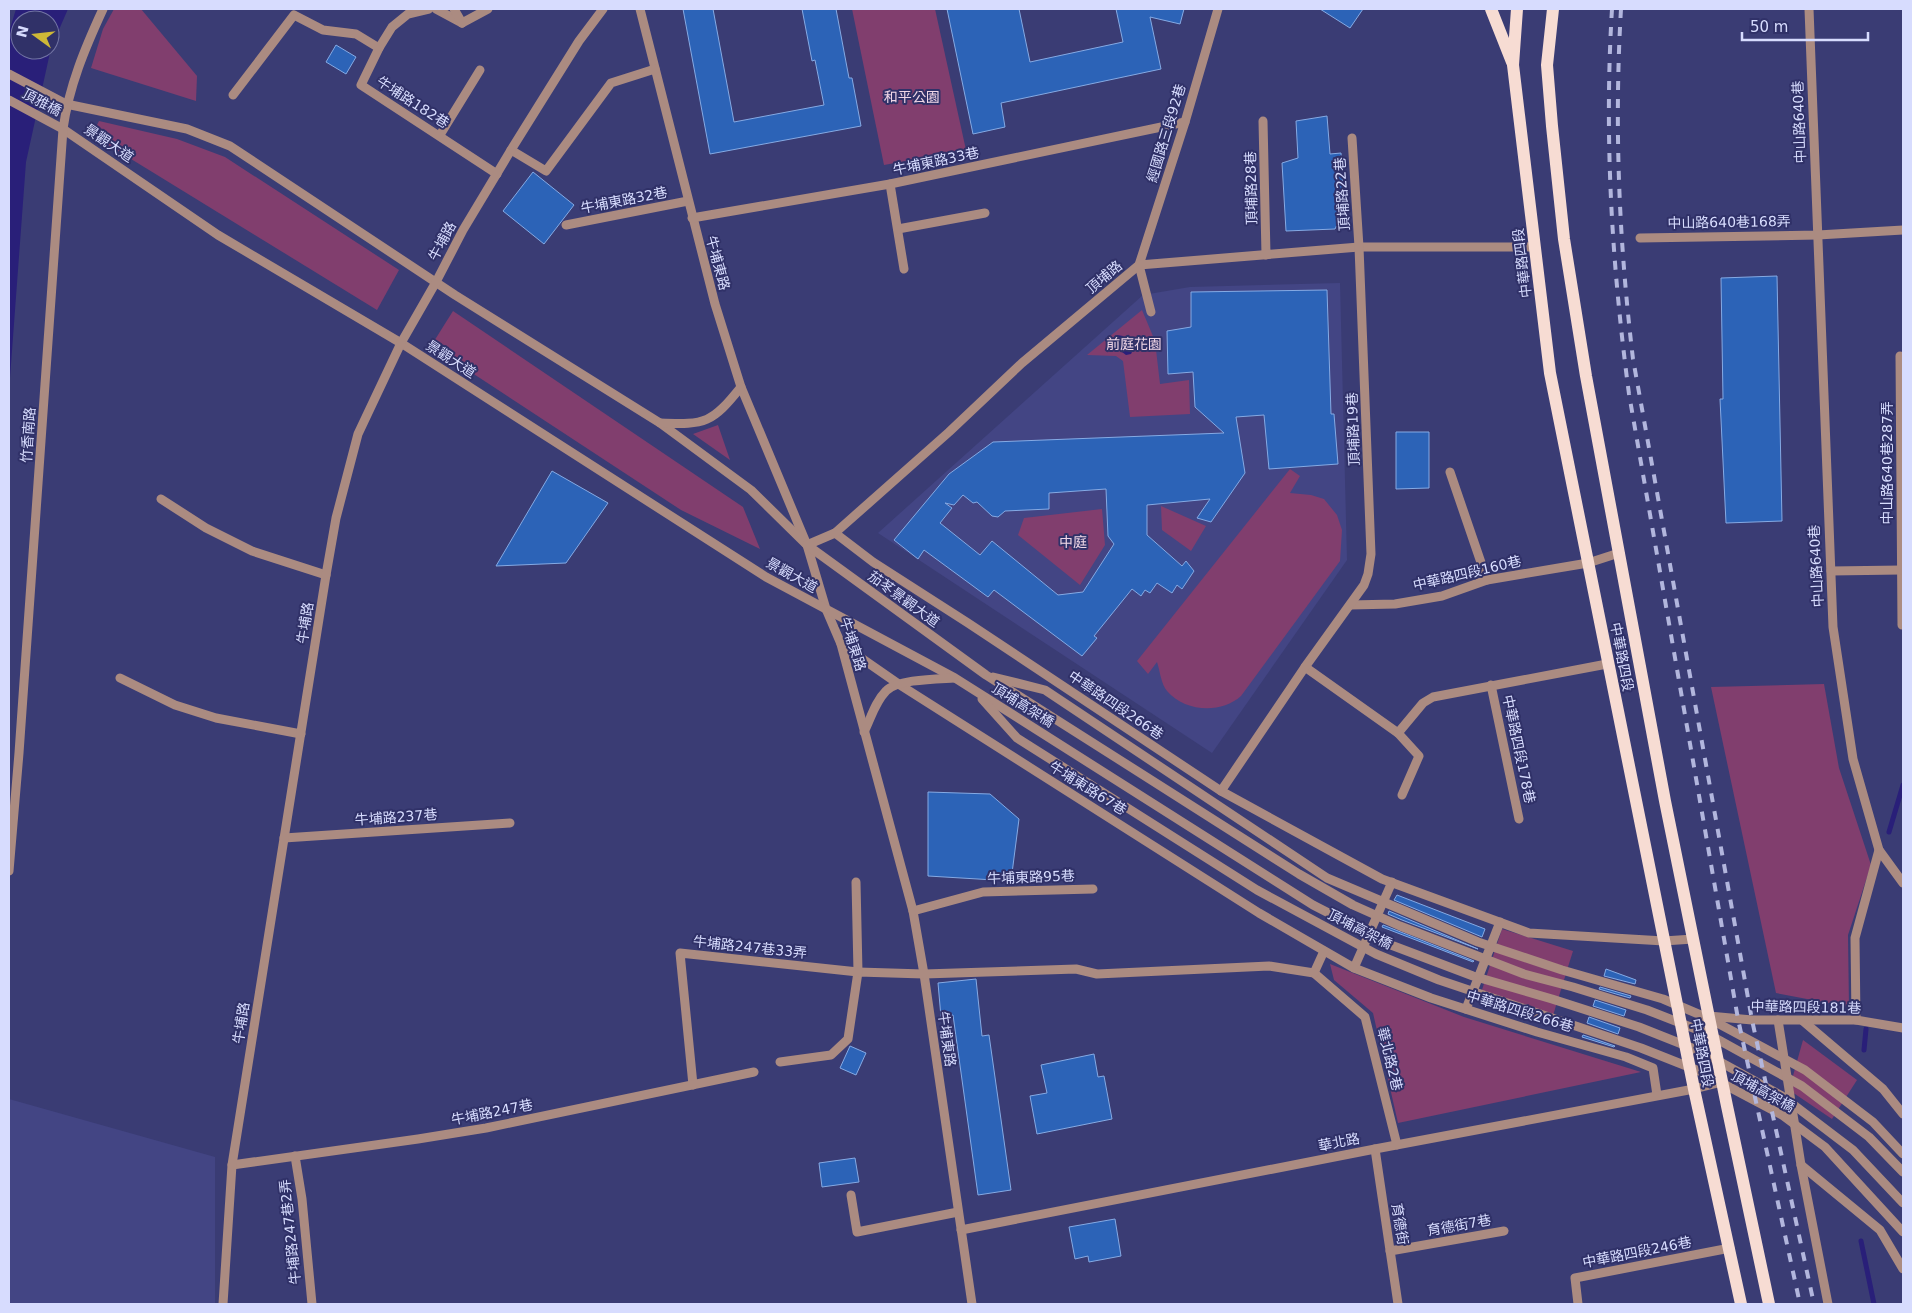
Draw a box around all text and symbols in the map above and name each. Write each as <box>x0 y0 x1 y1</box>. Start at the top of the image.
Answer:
north arrow <box>10 10 60 60</box>
scale bar <box>1742 10 1868 42</box>
text: 50 m <box>1750 18 1788 36</box>
text: N <box>13 24 32 39</box>
street label: 牛埔路182巷 <box>374 73 452 131</box>
street label: 中山路640巷 <box>1790 80 1808 164</box>
street label: 經國路三段92巷 <box>1143 82 1189 184</box>
street label: 頂雅橋 <box>20 85 64 119</box>
park label: 和平公園 <box>884 89 940 105</box>
street label: 景觀大道 <box>81 121 137 165</box>
street label: 牛埔東路33巷 <box>891 144 981 178</box>
street label: 頂埔路28巷 <box>1242 151 1260 225</box>
street label: 頂埔路22巷 <box>1331 157 1353 231</box>
street label: 牛埔東路32巷 <box>579 184 669 216</box>
street label: 中山路640巷168弄 <box>1667 213 1791 231</box>
street label: 牛埔路 <box>425 219 459 263</box>
street label: 中華路四段 <box>1510 227 1534 299</box>
street label: 牛埔東路 <box>703 234 733 292</box>
street label: 頂埔路 <box>1083 257 1125 297</box>
park label: 前庭花園 <box>1106 336 1162 352</box>
street label: 景觀大道 <box>423 337 479 381</box>
street label: 頂埔路19巷 <box>1344 392 1362 466</box>
street label: 中山路640巷287弄 <box>1879 401 1895 525</box>
street label: 竹香南路 <box>18 407 38 463</box>
street label: 中山路640巷 <box>1806 524 1826 608</box>
park label: 中庭 <box>1059 534 1087 550</box>
street label: 中華路四段160巷 <box>1411 553 1523 593</box>
street label: 景觀大道 <box>764 554 820 596</box>
street label: 茄苳景觀大道 <box>865 568 943 630</box>
street label: 牛埔路 <box>294 601 316 645</box>
street label: 牛埔東路 <box>837 615 869 673</box>
street label: 中華路四段 <box>1607 621 1637 693</box>
street label: 中華路四段266巷 <box>1066 667 1166 743</box>
street label: 頂埔高架橋 <box>989 680 1057 730</box>
street label: 中華路四段178巷 <box>1500 693 1538 805</box>
street label: 牛埔東路67巷 <box>1047 758 1129 818</box>
street label: 牛埔路237巷 <box>354 806 438 828</box>
street label: 牛埔東路95巷 <box>987 867 1075 887</box>
street label: 頂埔高架橋 <box>1325 906 1395 952</box>
street label: 牛埔路247巷33弄 <box>692 933 808 961</box>
street label: 中華路四段266巷 <box>1465 987 1575 1035</box>
street label: 中華路四段181巷 <box>1751 998 1861 1016</box>
street label: 牛埔路 <box>230 1001 252 1045</box>
street label: 牛埔東路 <box>935 1010 959 1068</box>
street label: 中華路四段 <box>1687 1017 1717 1089</box>
street label: 華北路2巷 <box>1374 1026 1406 1092</box>
street label: 頂埔高架橋 <box>1729 1067 1797 1115</box>
street label: 牛埔路247巷 <box>450 1096 534 1128</box>
street label: 華北路 <box>1317 1130 1361 1154</box>
street label: 牛埔路247巷2弄 <box>277 1179 303 1285</box>
street label: 育德街 <box>1389 1202 1411 1246</box>
street label: 育德街7巷 <box>1426 1211 1492 1239</box>
street label: 中華路四段246巷 <box>1581 1234 1693 1270</box>

